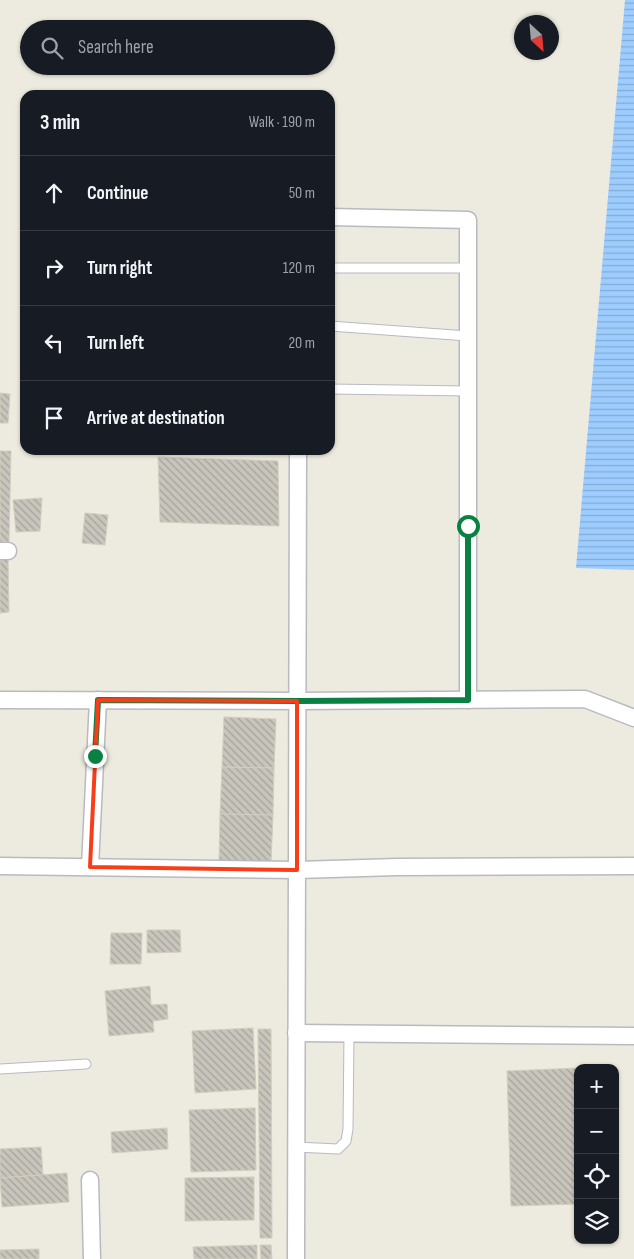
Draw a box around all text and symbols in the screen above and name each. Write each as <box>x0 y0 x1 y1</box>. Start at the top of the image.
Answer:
north arrow <box>514 15 559 60</box>
search box <box>20 20 335 75</box>
icon: search <box>38 34 66 62</box>
text: Search here <box>78 36 154 59</box>
text: 3 min <box>40 110 80 135</box>
text: Walk · 190 m <box>249 113 315 132</box>
icon: ahead <box>40 179 68 207</box>
text: Continue <box>87 182 148 205</box>
text: 50 m <box>289 184 315 203</box>
icon: right <box>40 254 68 282</box>
text: Turn right <box>87 257 152 280</box>
text: 120 m <box>283 259 315 278</box>
icon: left <box>40 329 68 357</box>
text: Turn left <box>87 332 144 355</box>
text: 20 m <box>288 334 315 353</box>
icon: arrive <box>40 404 68 432</box>
text: Arrive at destination <box>87 407 225 430</box>
route start <box>457 515 480 538</box>
route end <box>84 745 107 768</box>
map controls <box>574 1064 619 1244</box>
button: + <box>574 1064 619 1109</box>
button: − <box>574 1109 619 1154</box>
button: locate <box>574 1154 619 1199</box>
button: layers <box>574 1199 619 1244</box>

